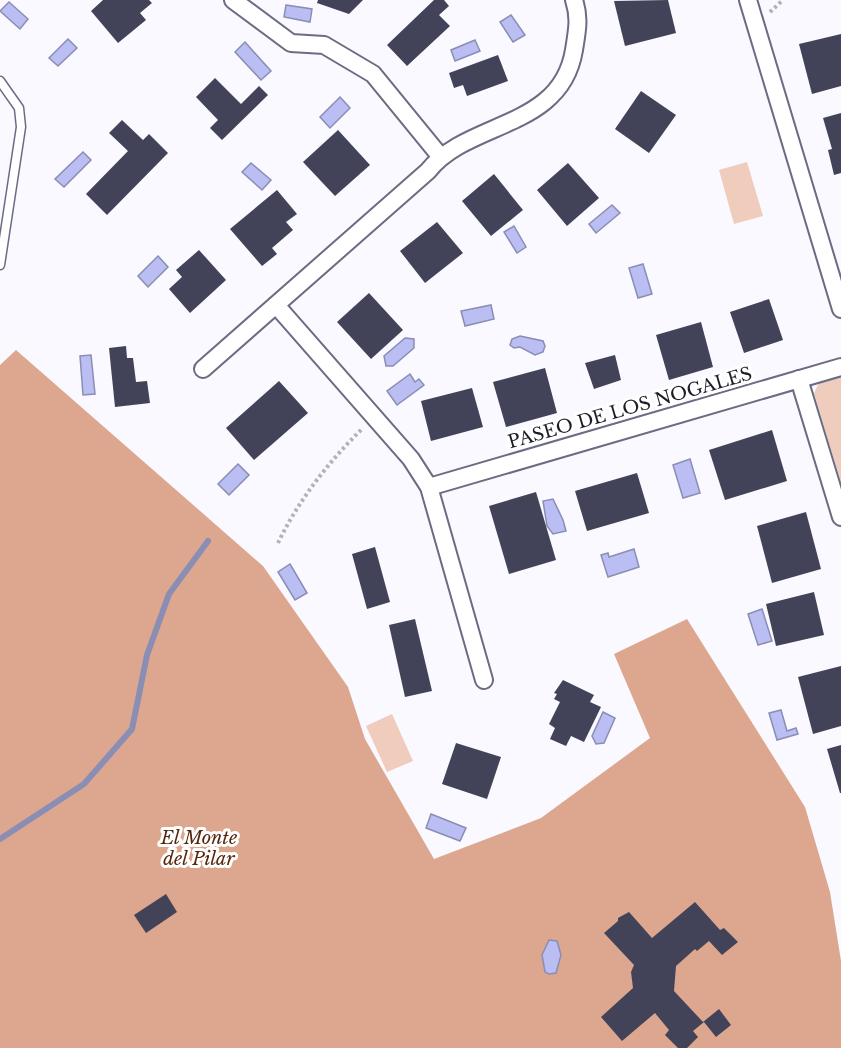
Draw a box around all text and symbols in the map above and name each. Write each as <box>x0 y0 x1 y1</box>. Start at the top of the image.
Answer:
street label: PASEO DE LOS NOGALES <box>505 363 755 453</box>
park label: El Monte del Pilar <box>160 827 237 870</box>

